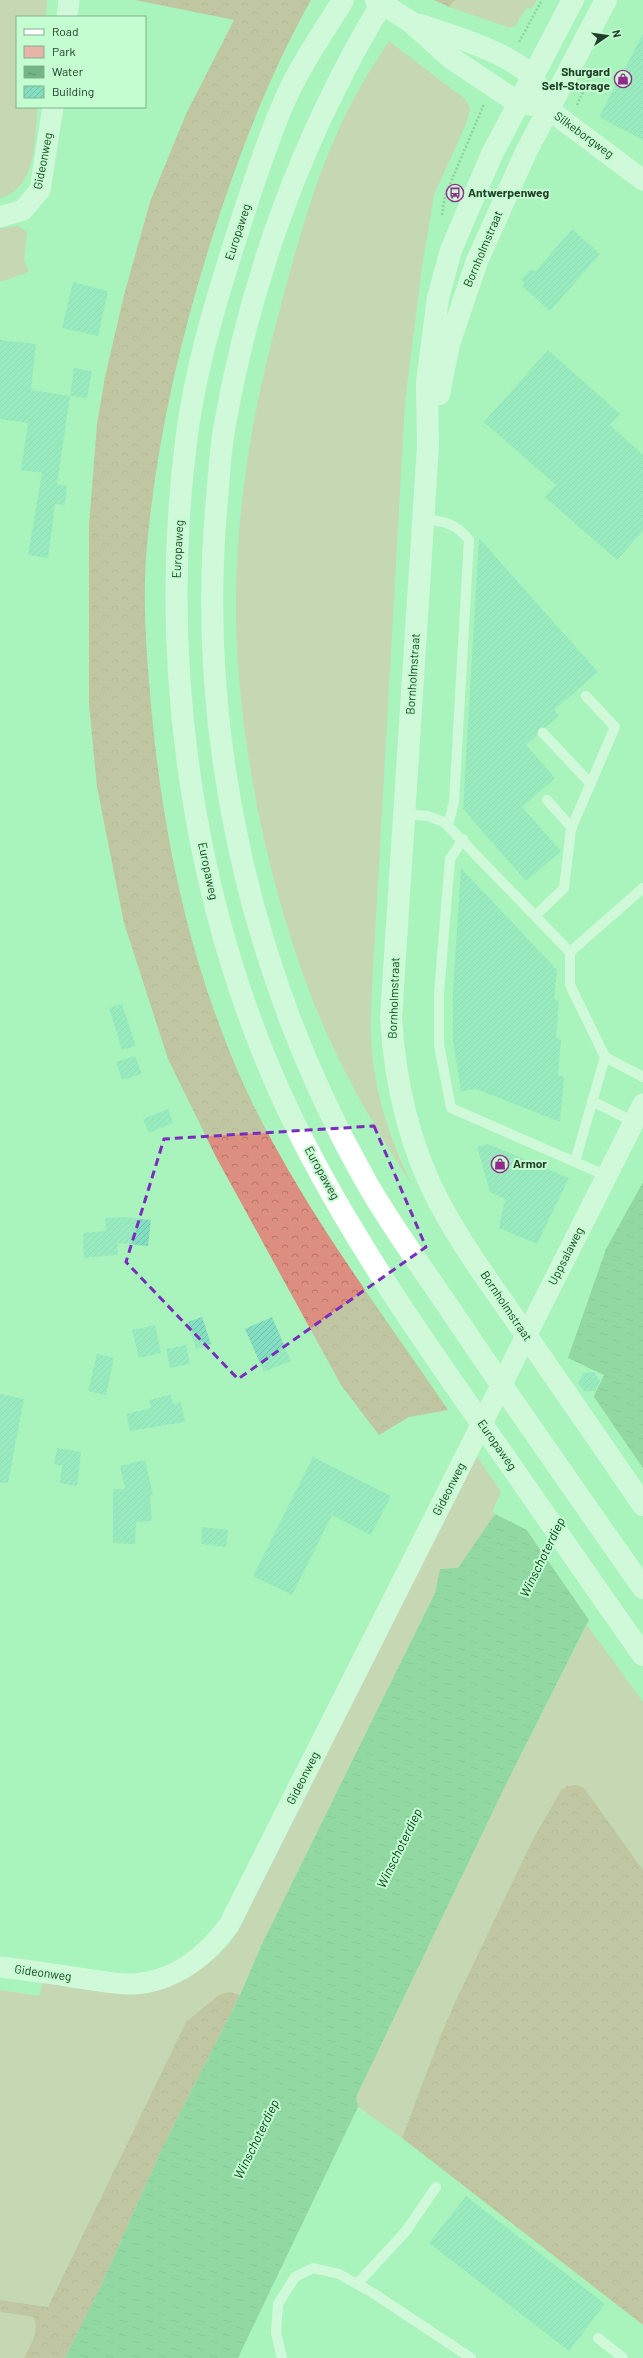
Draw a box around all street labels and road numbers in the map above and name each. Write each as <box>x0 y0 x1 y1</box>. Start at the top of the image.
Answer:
street label: Silkeborgweg <box>552 108 617 160</box>
street label: Gideonweg <box>30 131 54 190</box>
street label: Europaweg <box>221 202 253 262</box>
street label: Bornholmstraat <box>460 208 504 289</box>
street label: Europaweg <box>168 519 186 579</box>
street label: Bornholmstraat <box>402 633 422 715</box>
street label: Europaweg <box>196 841 222 901</box>
street label: Bornholmstraat <box>385 957 401 1039</box>
street label: Europaweg <box>303 1144 343 1201</box>
street label: Uppsalaweg <box>545 1224 586 1287</box>
street label: Bornholmstraat <box>478 1268 535 1343</box>
street label: Europaweg <box>475 1416 520 1472</box>
street label: Gideonweg <box>429 1460 467 1517</box>
street label: Gideonweg <box>283 1749 321 1806</box>
street label: Gideonweg <box>14 1961 73 1983</box>

